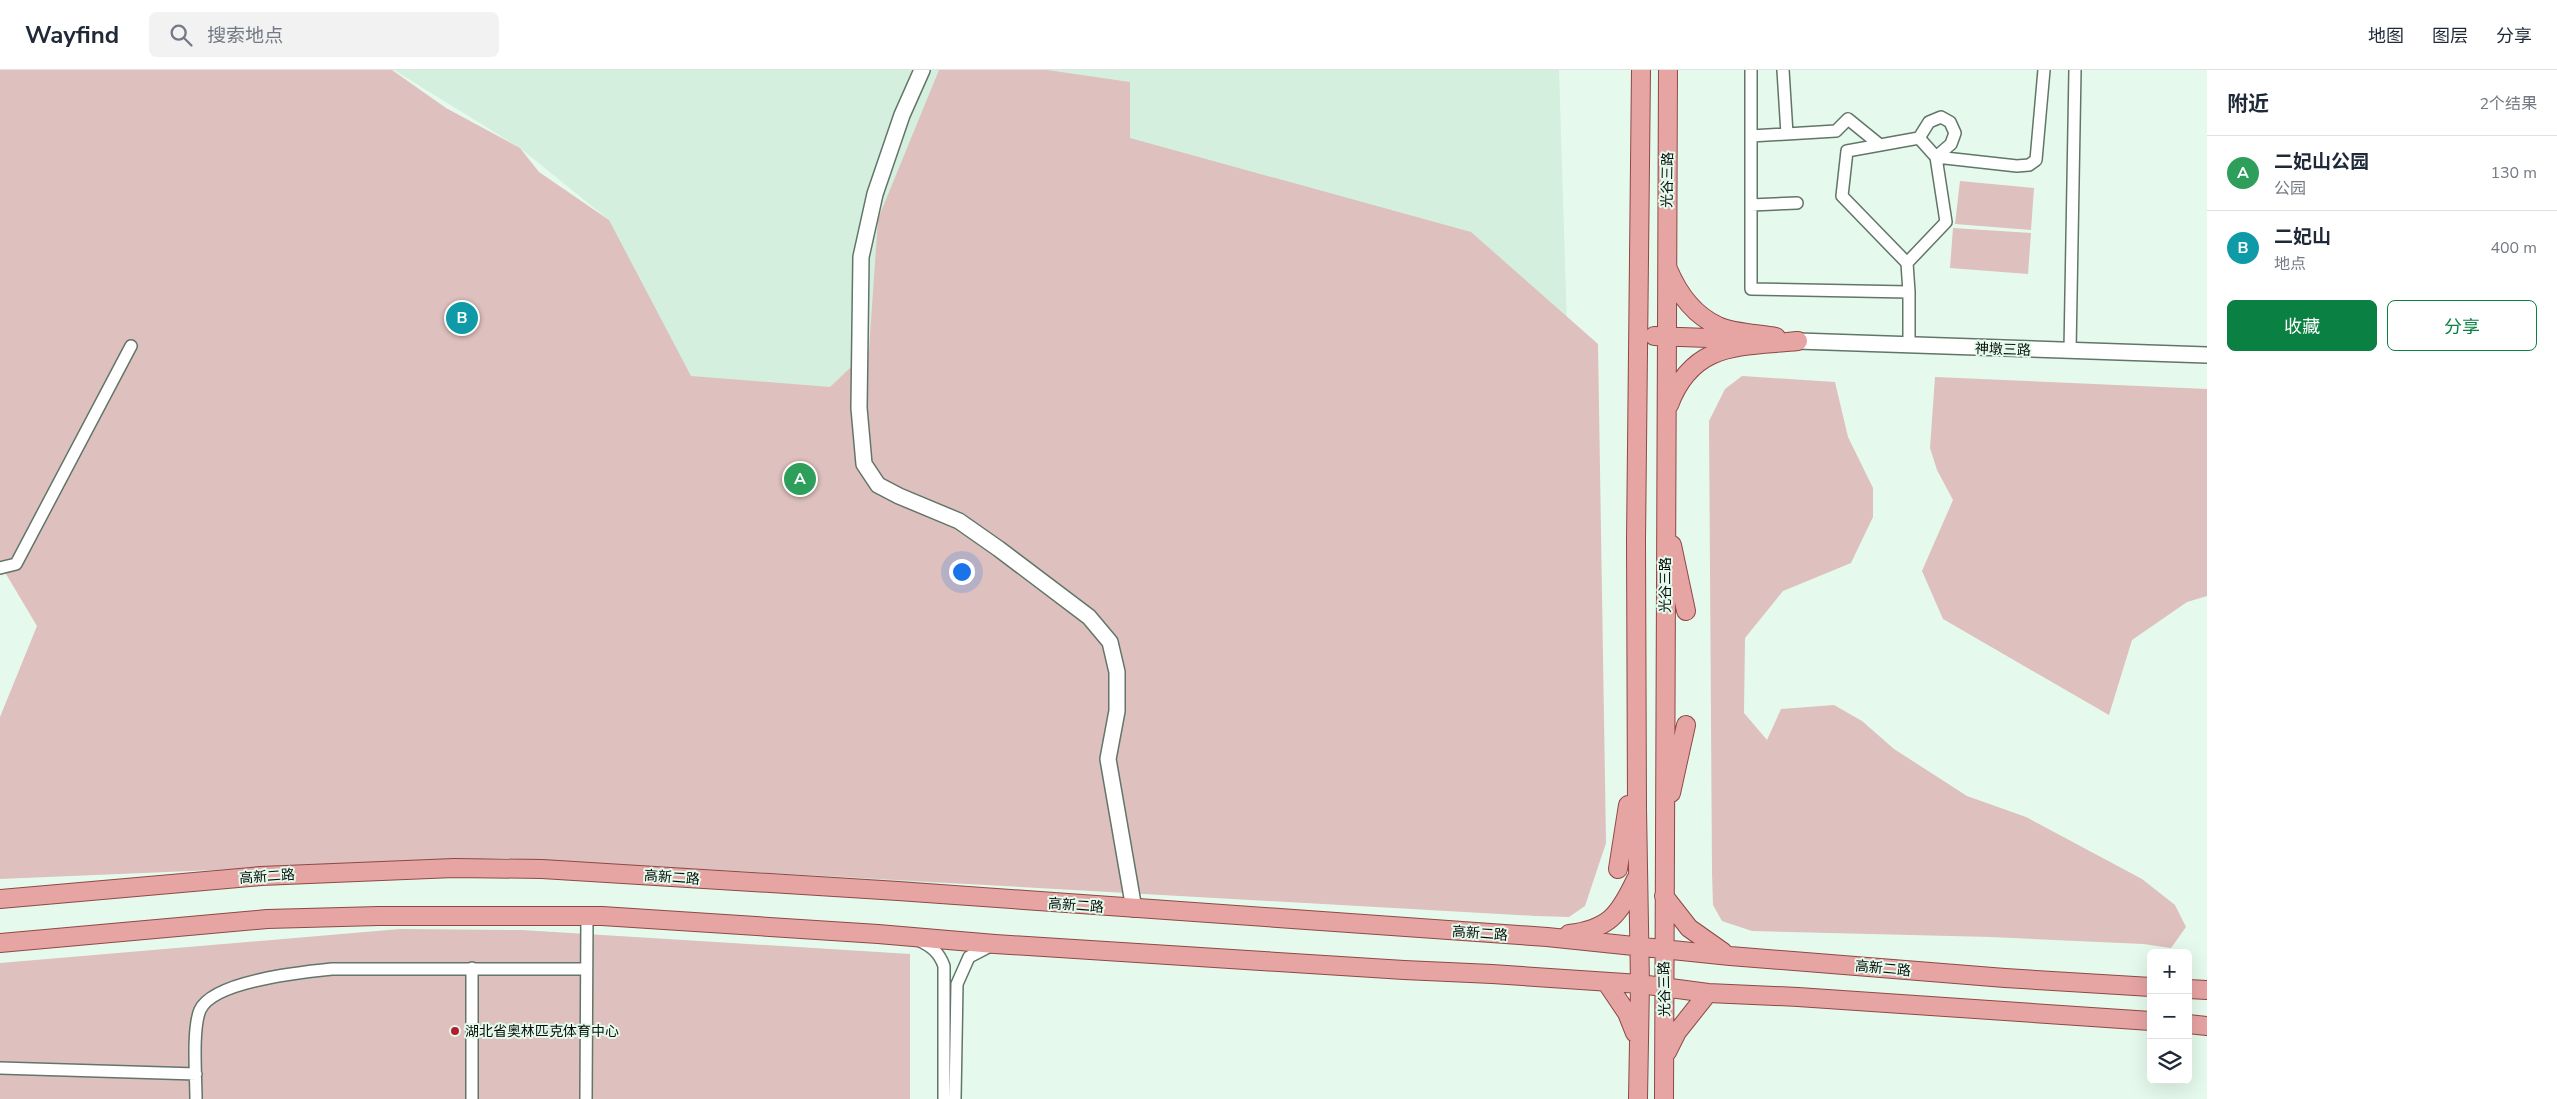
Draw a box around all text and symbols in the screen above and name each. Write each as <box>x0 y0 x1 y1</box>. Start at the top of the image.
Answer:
search box <box>149 12 499 57</box>
text: Wayfind <box>25 19 119 51</box>
icon: search <box>167 21 195 49</box>
text: 搜索地点 <box>207 23 283 49</box>
text: 地图 <box>2368 24 2404 48</box>
text: 图层 <box>2432 24 2468 48</box>
text: 分享 <box>2496 24 2532 48</box>
text: 附近 <box>2227 90 2269 118</box>
text: 2个结果 <box>2479 93 2537 115</box>
text: 二妃山公园 <box>2274 149 2369 175</box>
street label: 光谷三路 <box>1658 152 1677 208</box>
text: A <box>2237 162 2249 184</box>
text: 130 m <box>2490 162 2537 184</box>
text: 公园 <box>2274 178 2306 200</box>
text: 二妃山 <box>2274 224 2331 250</box>
text: B <box>2237 237 2249 259</box>
text: 400 m <box>2490 237 2537 259</box>
text: 地点 <box>2274 253 2306 275</box>
pin: B <box>446 299 478 337</box>
button: 收藏 <box>2227 300 2377 351</box>
button: 分享 <box>2387 300 2537 351</box>
street label: 神墩三路 <box>1975 339 2031 360</box>
pin: A <box>784 460 816 498</box>
street label: 光谷三路 <box>1656 557 1675 613</box>
your location <box>949 559 975 585</box>
street label: 高新二路 <box>238 865 296 888</box>
street label: 高新二路 <box>643 866 701 889</box>
street label: 高新二路 <box>1047 894 1105 917</box>
street label: 高新二路 <box>1451 922 1509 945</box>
map controls <box>2147 949 2192 1084</box>
button: + <box>2147 949 2192 994</box>
street label: 高新二路 <box>1854 957 1912 980</box>
street label: 光谷三路 <box>1655 961 1674 1017</box>
button: − <box>2147 994 2192 1039</box>
place label: 湖北省奥林匹克体育中心 <box>465 1022 619 1041</box>
marker: 湖北省奥林匹克体育中心 <box>449 1025 461 1037</box>
button: layers <box>2147 1039 2192 1084</box>

